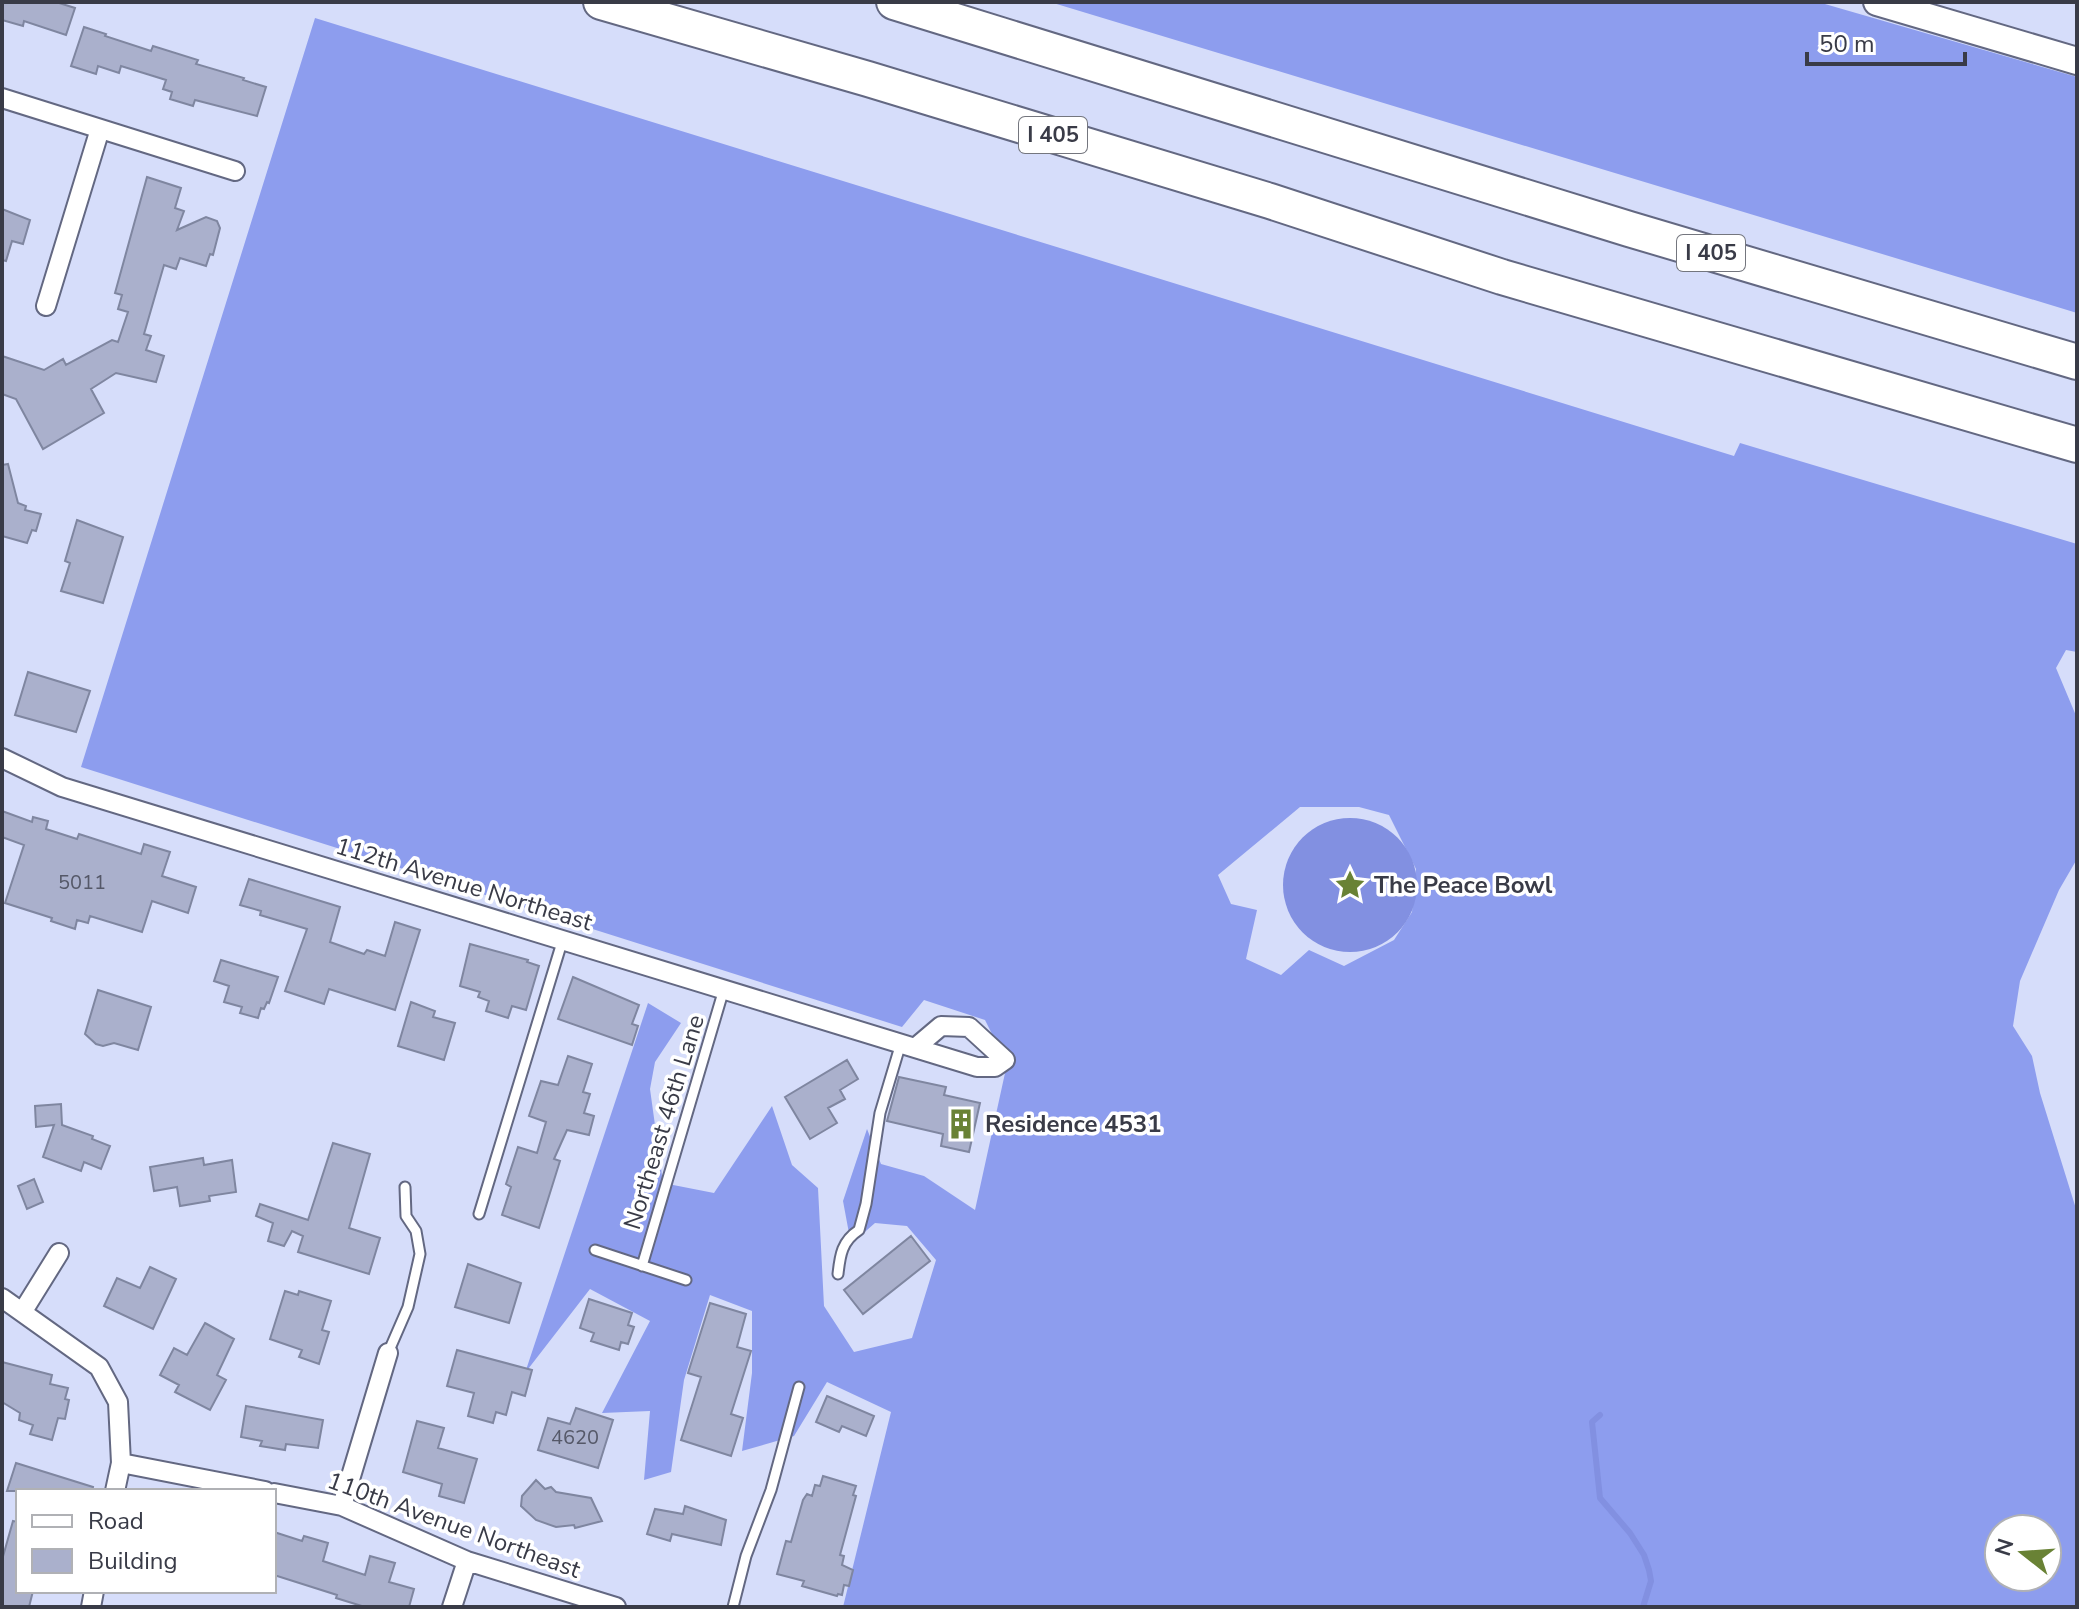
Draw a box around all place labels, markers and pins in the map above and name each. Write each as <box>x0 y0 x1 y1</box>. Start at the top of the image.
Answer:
place icon: The Peace Bowl <box>1333 868 1367 902</box>
place label: The Peace Bowl <box>1374 869 1553 901</box>
building icon: Residence 4531 <box>944 1107 978 1141</box>
place label: Residence 4531 <box>985 1108 1162 1140</box>

